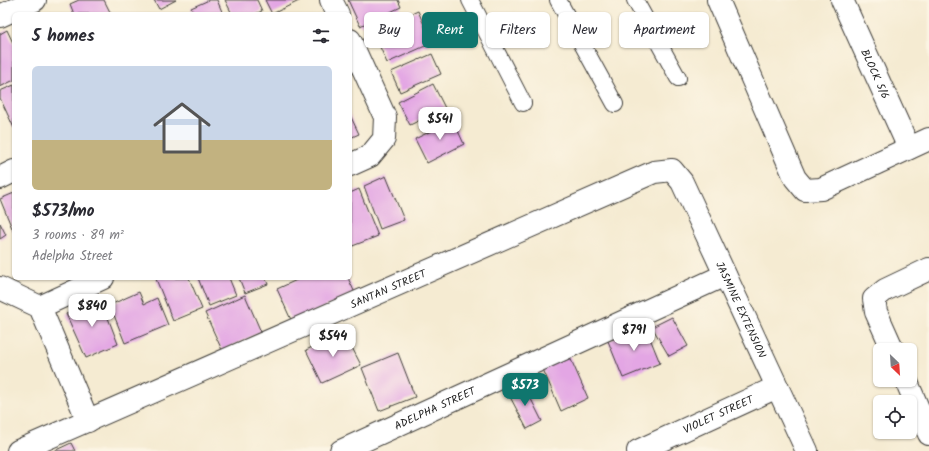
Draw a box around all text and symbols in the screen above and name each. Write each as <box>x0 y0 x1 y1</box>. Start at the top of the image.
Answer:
chip: Buy <box>364 12 414 48</box>
chip: Rent <box>422 12 478 48</box>
chip: Filters <box>486 12 550 48</box>
chip: New <box>558 12 611 48</box>
chip: Apartment <box>619 12 709 48</box>
text: 5 homes <box>32 23 95 50</box>
icon: filters <box>310 25 332 47</box>
street label: BLOCK 5/6 <box>855 46 894 102</box>
icon: home <box>146 92 218 164</box>
pin: $541 <box>416 107 464 141</box>
text: $541 <box>427 109 453 130</box>
text: $573/mo <box>32 198 94 225</box>
text: 3 rooms · 89 m² <box>32 225 124 246</box>
text: Adelpha Street <box>32 246 113 267</box>
street label: JASMINE EXTENSION <box>710 259 771 362</box>
street label: SANTAN STREET <box>347 265 430 314</box>
pin: $840 <box>68 294 116 328</box>
text: $840 <box>77 296 107 317</box>
pin: $791 <box>610 318 658 352</box>
text: $791 <box>622 320 646 341</box>
pin: $544 <box>309 324 357 358</box>
text: $544 <box>319 326 347 347</box>
north arrow <box>873 343 917 387</box>
map controls <box>873 343 917 439</box>
pin: $573 <box>501 373 549 407</box>
text: $573 <box>511 375 539 396</box>
street label: ADELPHA STREET <box>391 382 480 435</box>
street label: VIOLET STREET <box>680 391 758 439</box>
button: locate <box>873 395 917 439</box>

